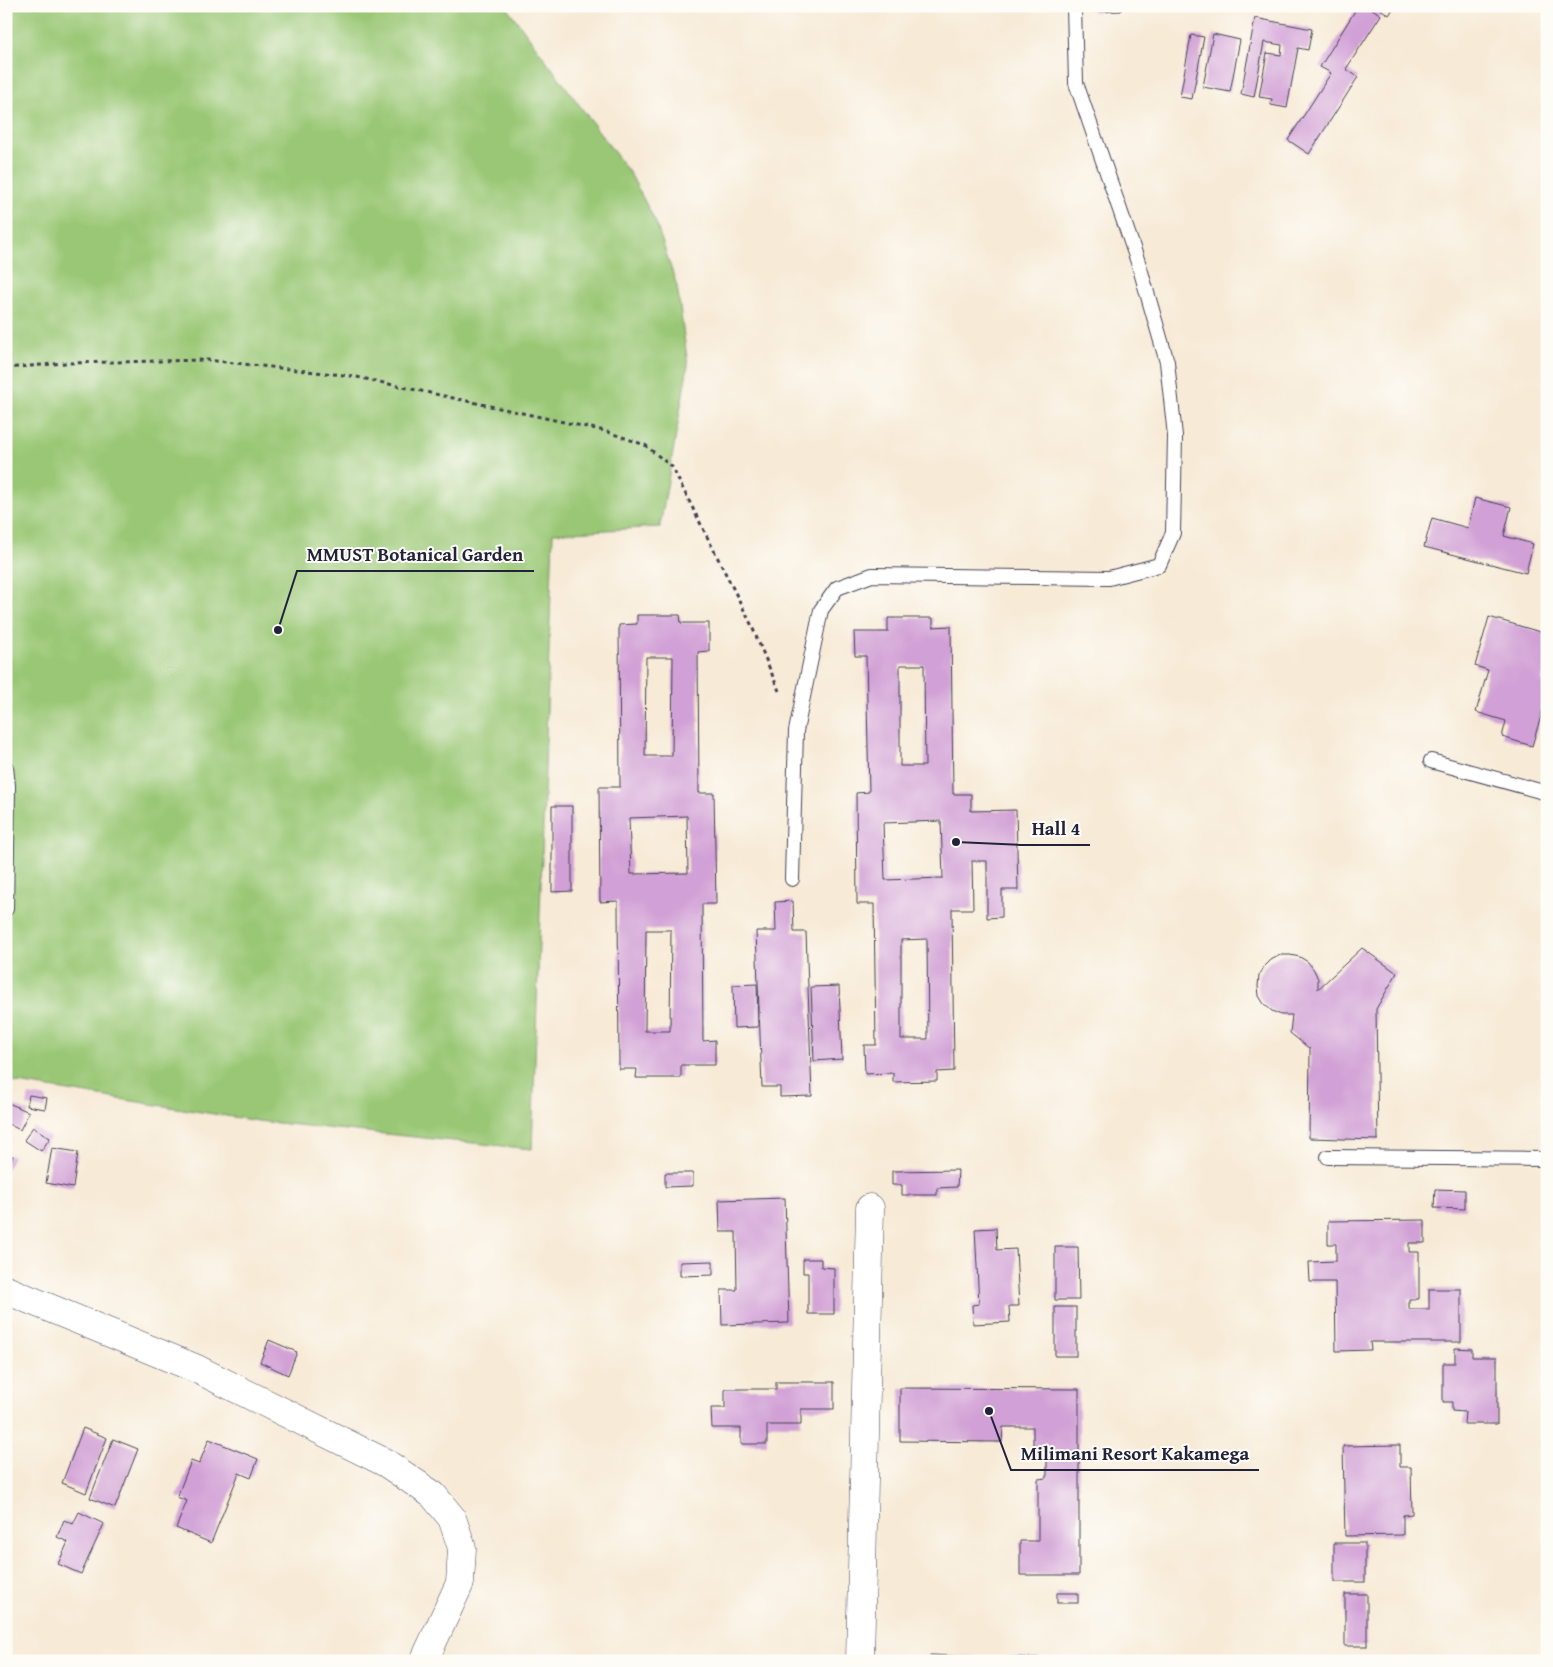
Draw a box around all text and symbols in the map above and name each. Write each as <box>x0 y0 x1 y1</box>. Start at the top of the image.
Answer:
callout: MMUST Botanical Garden <box>297 537 534 571</box>
text: MMUST Botanical Garden <box>307 540 524 568</box>
callout: Hall 4 <box>1021 811 1090 845</box>
text: Hall 4 <box>1032 814 1081 842</box>
callout: Milimani Resort Kakamega <box>1011 1436 1259 1470</box>
text: Milimani Resort Kakamega <box>1021 1439 1249 1467</box>

